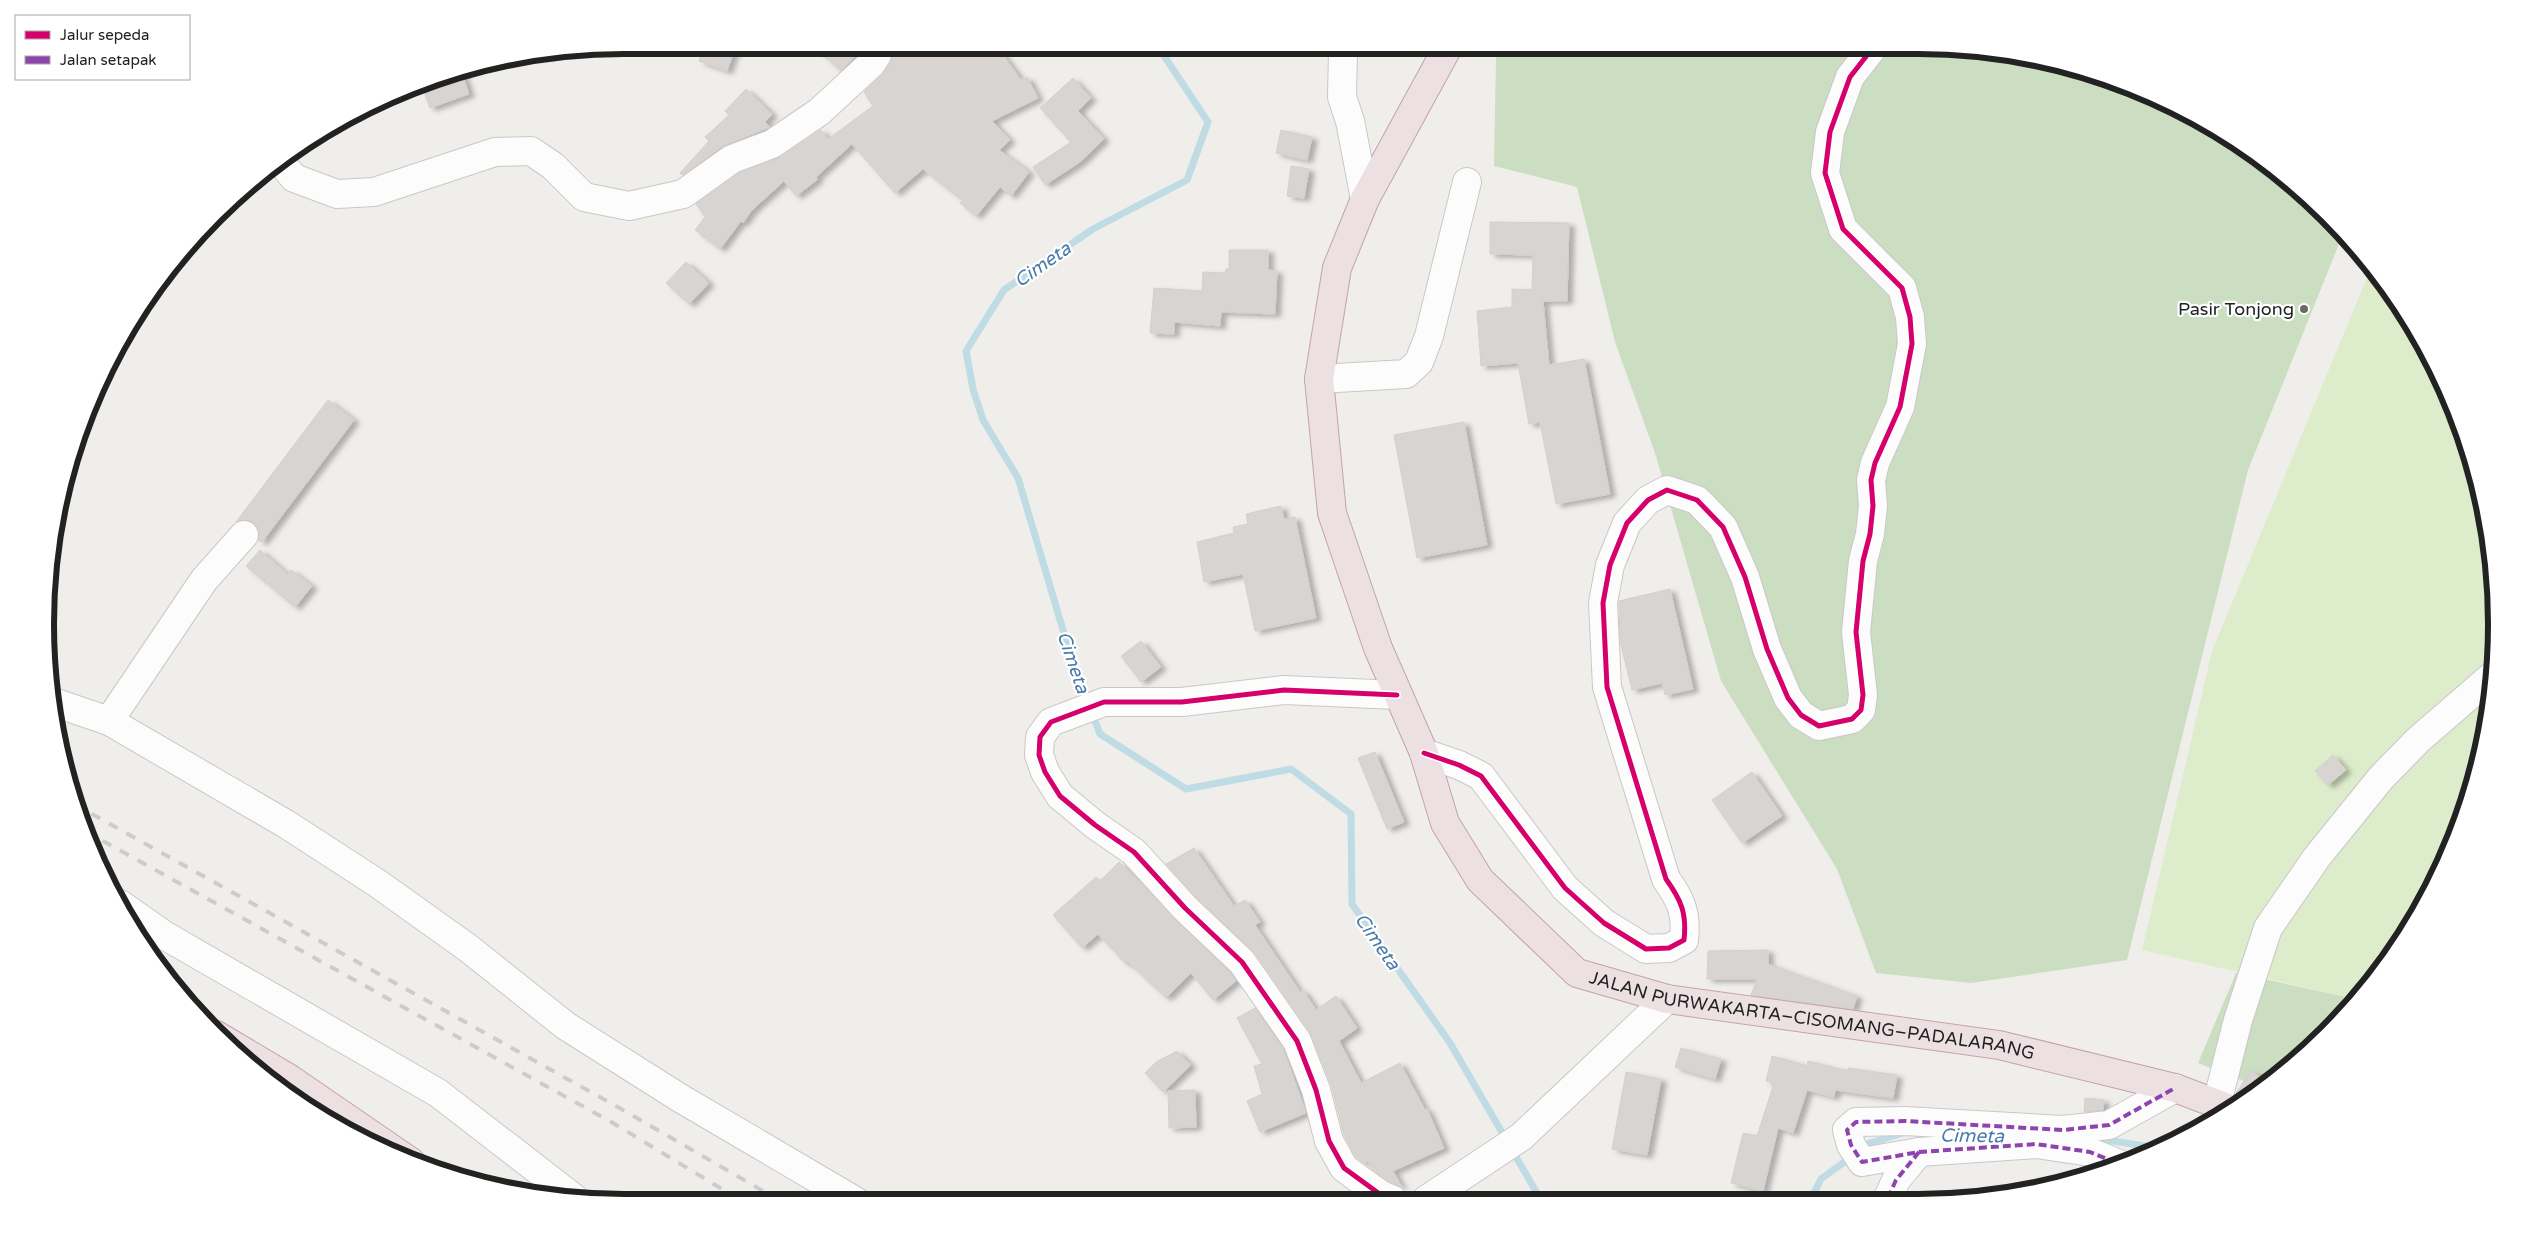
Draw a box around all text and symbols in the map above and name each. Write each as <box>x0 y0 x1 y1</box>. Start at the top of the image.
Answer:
legend <box>15 15 190 80</box>
text: Jalur sepeda <box>60 26 149 44</box>
text: Jalan setapak <box>60 51 157 69</box>
water label: Cimeta <box>1010 237 1076 292</box>
place label: Pasir Tonjong <box>2178 298 2294 320</box>
marker: Pasir Tonjong <box>2298 303 2310 315</box>
water label: Cimeta <box>1052 628 1094 697</box>
water label: Cimeta <box>1350 909 1405 975</box>
street label: JALAN PURWAKARTA–CISOMANG–PADALARANG <box>1587 966 2037 1064</box>
water label: Cimeta <box>1940 1124 2006 1148</box>

